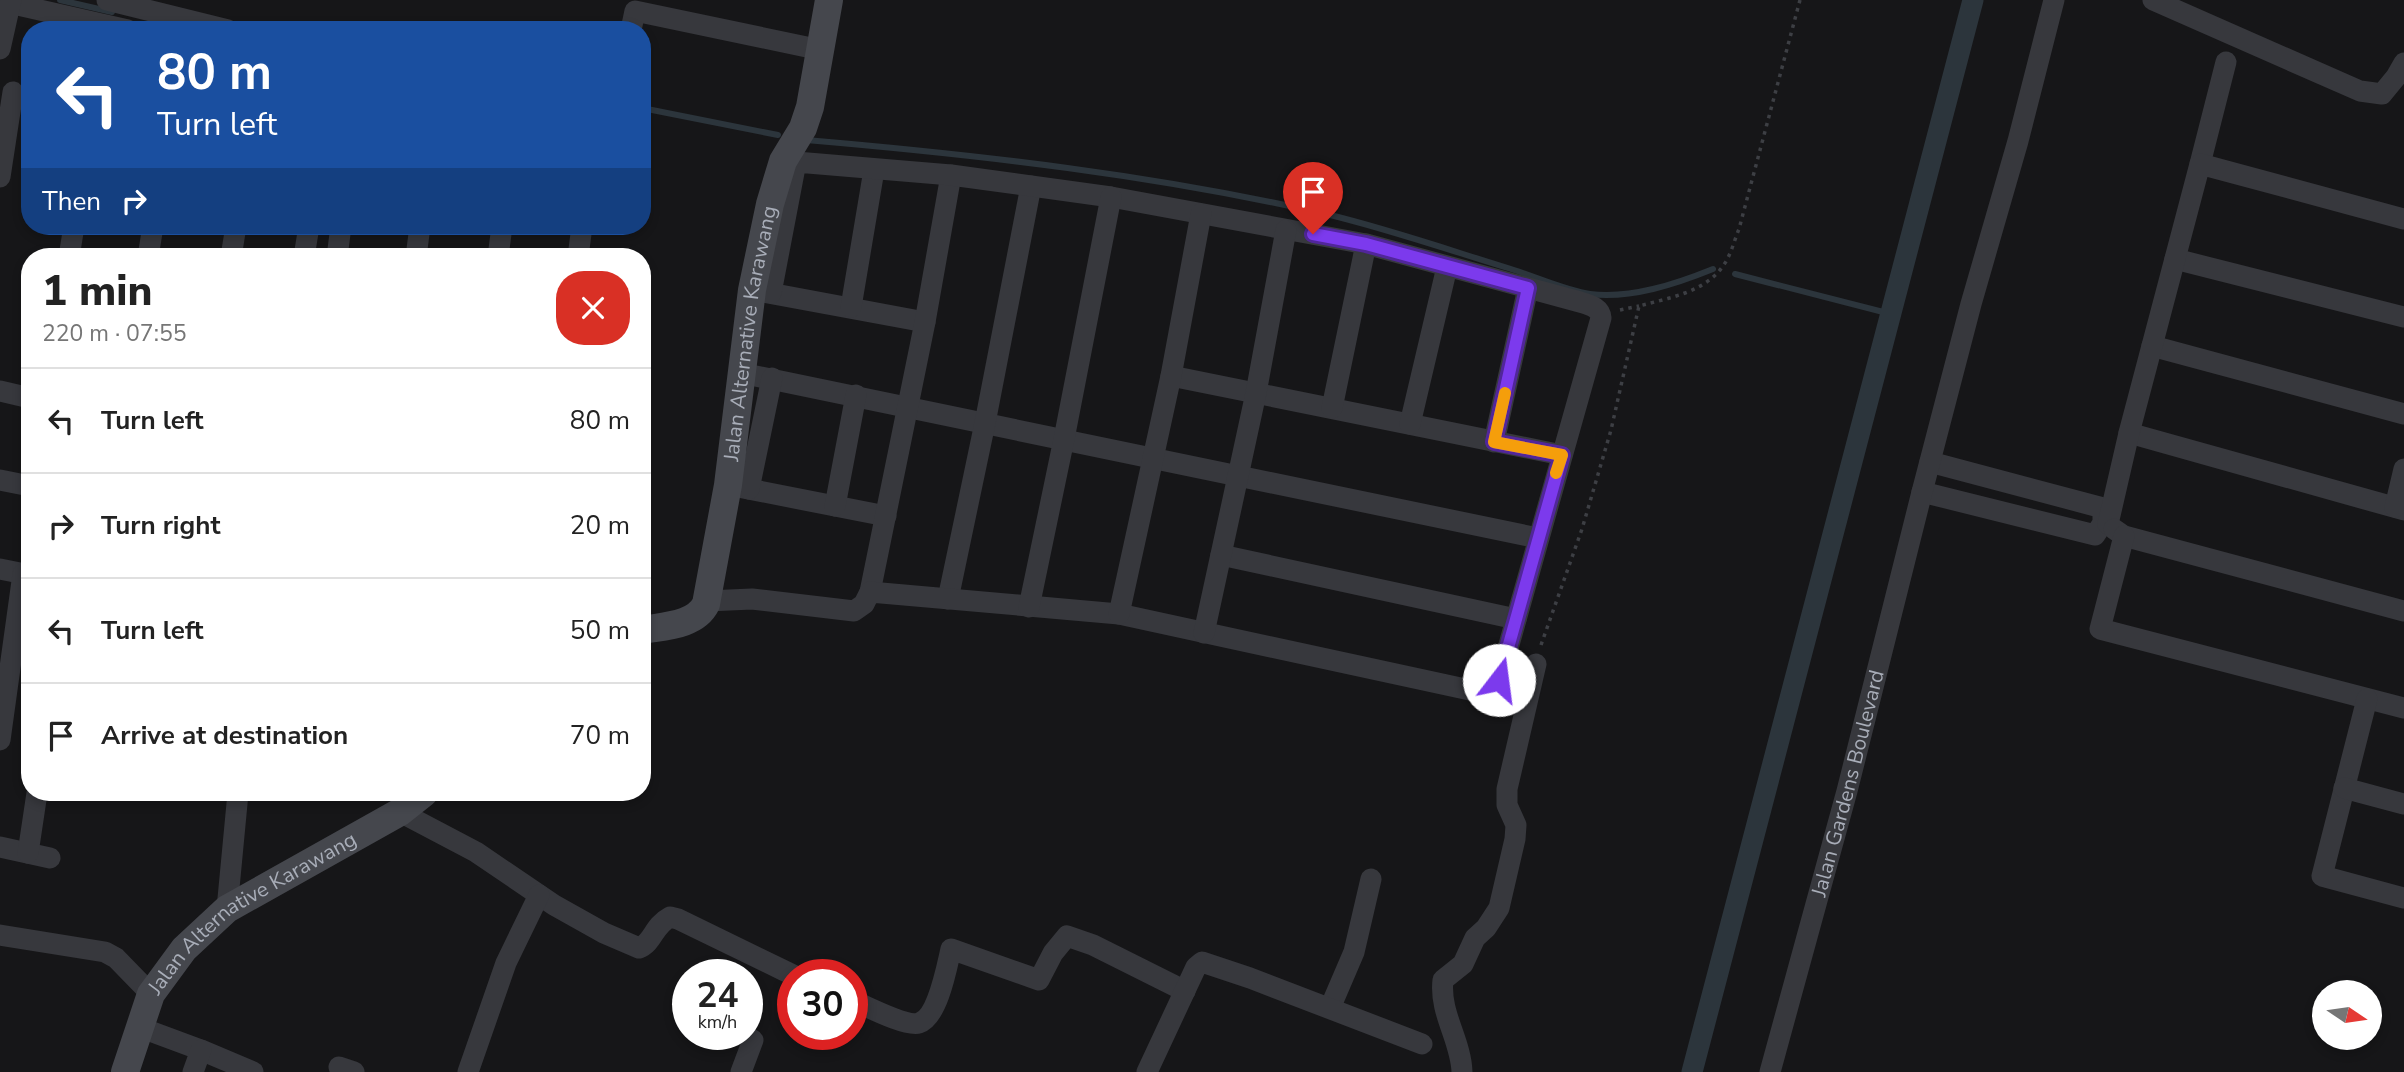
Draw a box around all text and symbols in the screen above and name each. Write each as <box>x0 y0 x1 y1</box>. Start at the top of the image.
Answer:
text: 80 m <box>157 39 272 106</box>
icon: left <box>42 49 133 140</box>
text: Turn left <box>157 103 277 146</box>
pin <box>1283 162 1343 234</box>
icon: arrive <box>1294 173 1332 211</box>
icon: right <box>115 182 153 220</box>
text: Then <box>42 184 101 219</box>
street label: Jalan Alternative Karawang <box>717 203 783 464</box>
text: 1 min <box>42 263 152 320</box>
button: close <box>556 271 630 345</box>
text: 220 m · 07:55 <box>42 318 187 349</box>
icon: left <box>42 402 80 440</box>
text: Turn left <box>101 403 204 438</box>
text: 80 m <box>570 403 630 438</box>
icon: right <box>42 507 80 545</box>
text: Turn right <box>101 508 220 543</box>
text: 20 m <box>570 508 630 543</box>
icon: left <box>42 612 80 650</box>
text: Turn left <box>101 613 204 648</box>
text: 50 m <box>570 613 630 648</box>
position arrow <box>1462 643 1536 717</box>
street label: Jalan Gardens Boulevard <box>1804 667 1891 901</box>
icon: arrive <box>42 717 80 755</box>
text: Arrive at destination <box>101 718 348 753</box>
text: 70 m <box>570 718 630 753</box>
street label: Jalan Alternative Karawang <box>141 825 361 1001</box>
speed limit sign: 30 <box>777 959 868 1050</box>
text: 24 <box>696 972 739 1019</box>
north arrow <box>2312 980 2382 1050</box>
map controls <box>2312 980 2382 1050</box>
text: km/h <box>698 1010 737 1034</box>

